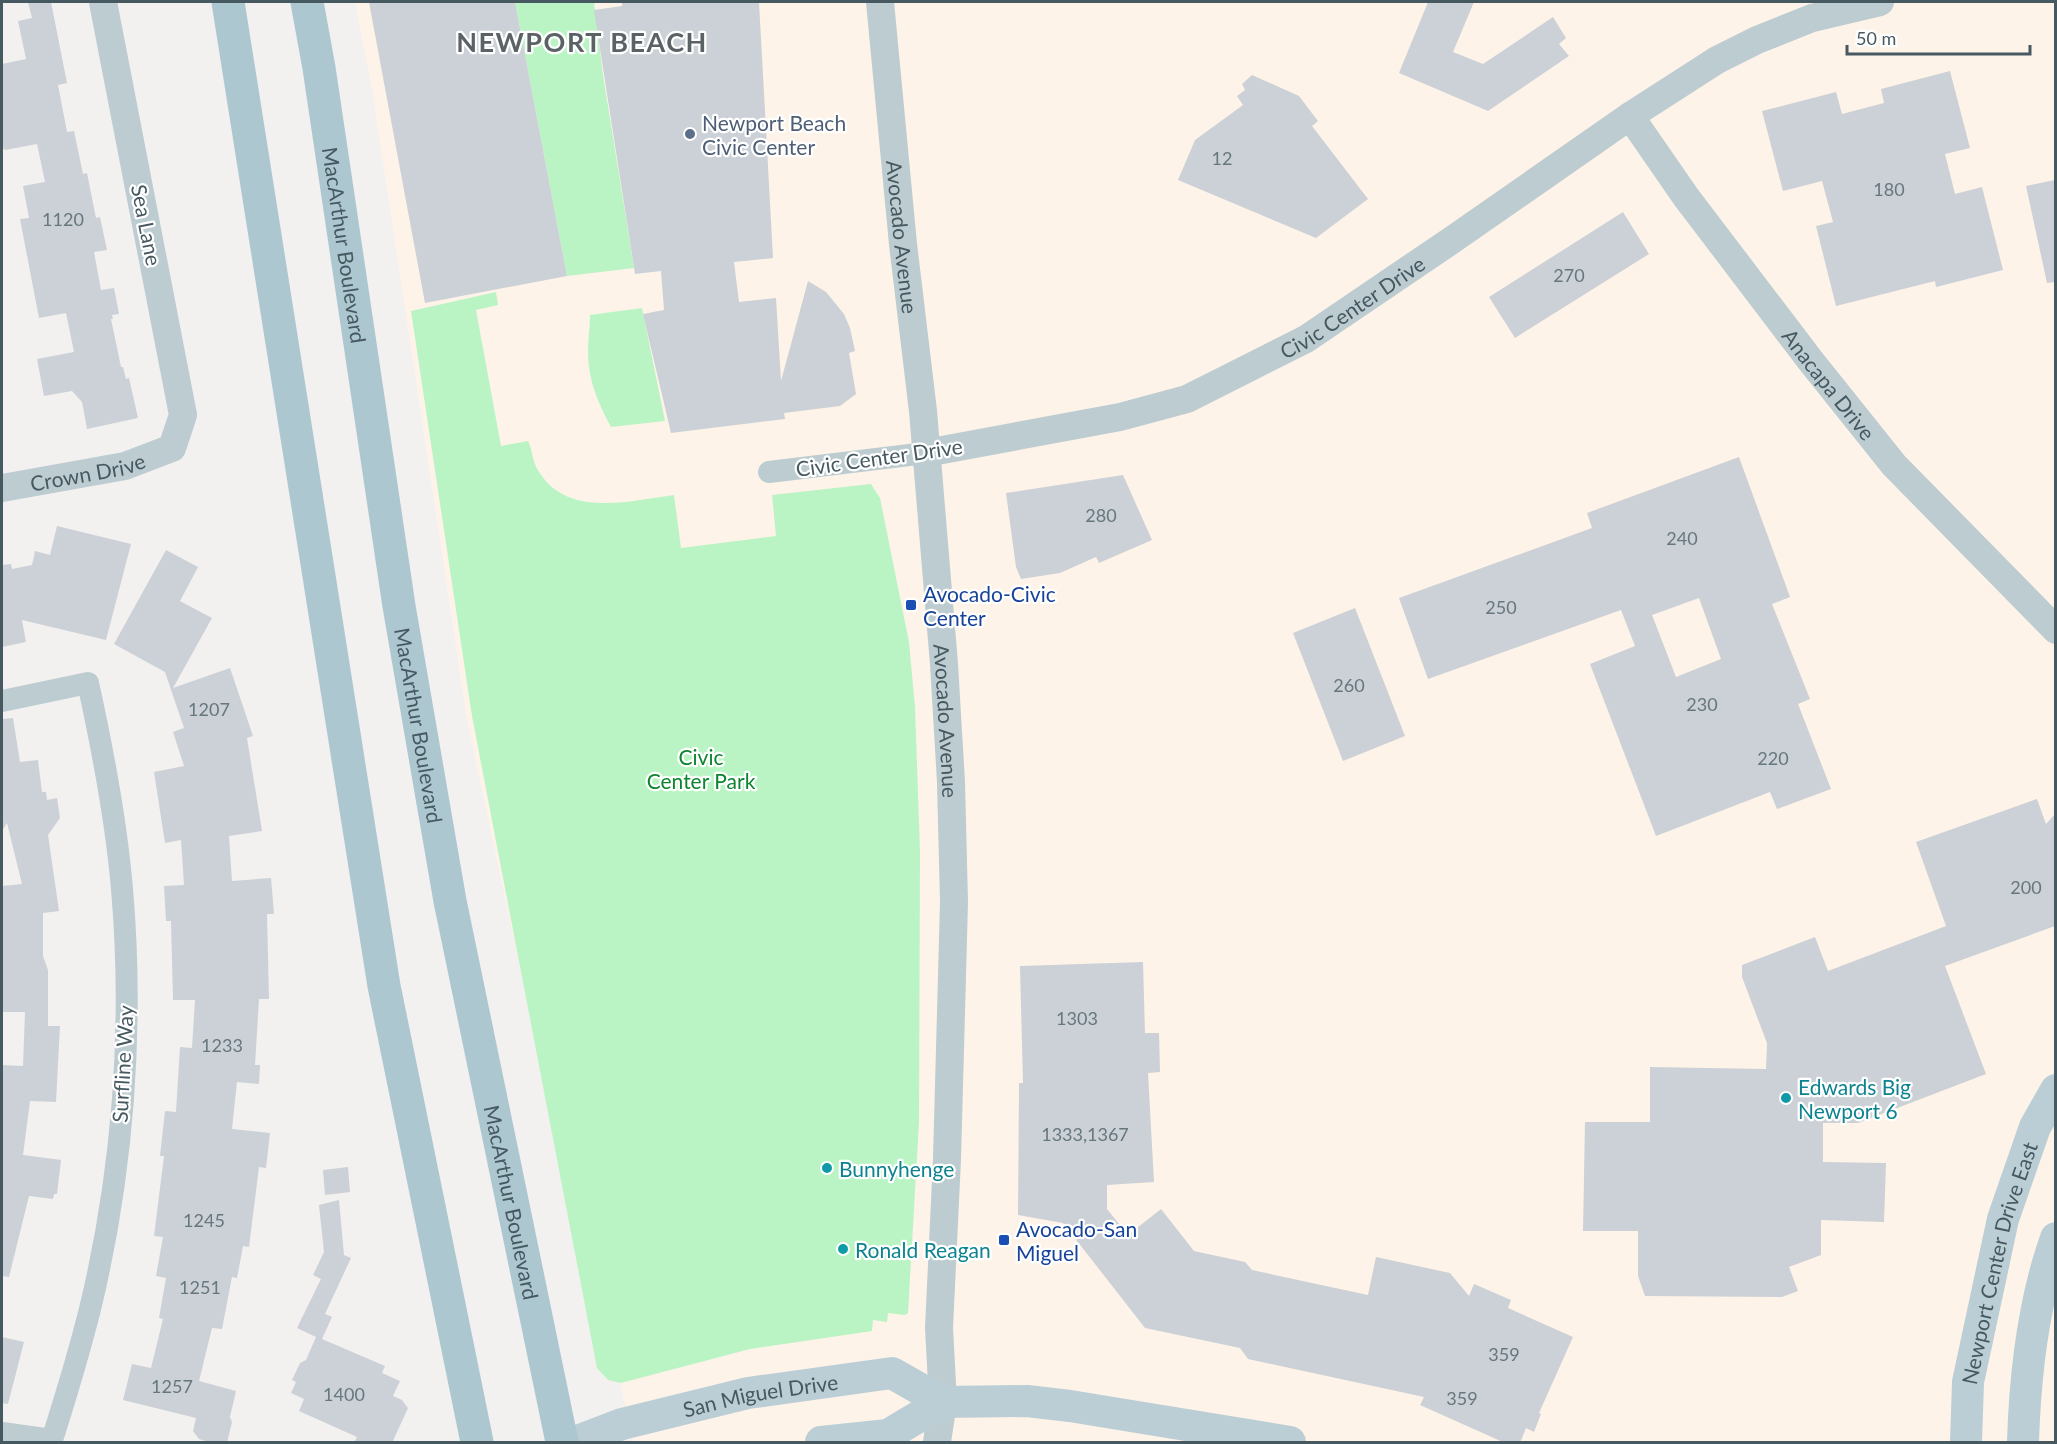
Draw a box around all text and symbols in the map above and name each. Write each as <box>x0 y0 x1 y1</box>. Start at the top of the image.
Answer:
scale bar <box>1847 18 2030 56</box>
district label: NEWPORT BEACH <box>456 25 708 58</box>
text: 50 m <box>1856 27 1896 49</box>
place label: Newport Beach Civic Center <box>702 110 846 159</box>
marker: Newport Beach Civic Center <box>683 127 697 141</box>
street label: MacArthur Boulevard <box>318 145 372 345</box>
house number: 12 <box>1212 147 1232 169</box>
street label: Avocado Avenue <box>883 159 924 315</box>
house number: 180 <box>1873 178 1905 200</box>
street label: Sea Lane <box>127 182 167 268</box>
house number: 1120 <box>42 208 84 230</box>
street label: Civic Center Drive <box>1275 250 1429 363</box>
house number: 270 <box>1553 264 1585 286</box>
street label: Anacapa Drive <box>1778 323 1881 444</box>
street label: Civic Center Drive <box>794 433 964 481</box>
street label: Crown Drive <box>28 447 148 495</box>
house number: 280 <box>1085 504 1117 526</box>
house number: 240 <box>1666 527 1698 549</box>
place label: Avocado-Civic Center <box>923 581 1056 630</box>
house number: 250 <box>1485 596 1517 618</box>
marker: Avocado-Civic Center <box>904 598 918 612</box>
street label: MacArthur Boulevard <box>390 626 449 825</box>
street label: Avocado Avenue <box>930 643 964 798</box>
house number: 260 <box>1333 674 1365 696</box>
house number: 230 <box>1686 693 1718 715</box>
house number: 1207 <box>188 698 230 720</box>
park label: Civic Center Park <box>647 744 756 793</box>
house number: 220 <box>1757 747 1789 769</box>
house number: 200 <box>2010 876 2042 898</box>
street label: Surfline Way <box>106 1005 138 1123</box>
house number: 1303 <box>1056 1007 1098 1029</box>
house number: 1233 <box>201 1034 243 1056</box>
place label: Edwards Big Newport 6 <box>1798 1074 1911 1123</box>
marker: Edwards Big Newport 6 <box>1779 1091 1793 1105</box>
street label: MacArthur Boulevard <box>480 1103 545 1302</box>
house number: 1333,1367 <box>1041 1123 1129 1145</box>
street label: Newport Center Drive East <box>1955 1138 2042 1386</box>
place label: Bunnyhenge <box>839 1156 954 1181</box>
marker: Bunnyhenge <box>820 1161 834 1175</box>
house number: 1245 <box>183 1209 225 1231</box>
place label: Avocado-San Miguel <box>1016 1216 1137 1265</box>
marker: Avocado-San Miguel <box>997 1233 1011 1247</box>
place label: Ronald Reagan <box>855 1237 991 1262</box>
marker: Ronald Reagan <box>836 1242 850 1256</box>
house number: 1251 <box>179 1276 221 1298</box>
house number: 359 <box>1488 1343 1520 1365</box>
street label: San Miguel Drive <box>680 1368 839 1421</box>
house number: 1257 <box>151 1375 193 1397</box>
house number: 1400 <box>323 1383 365 1405</box>
house number: 359 <box>1446 1387 1478 1409</box>

